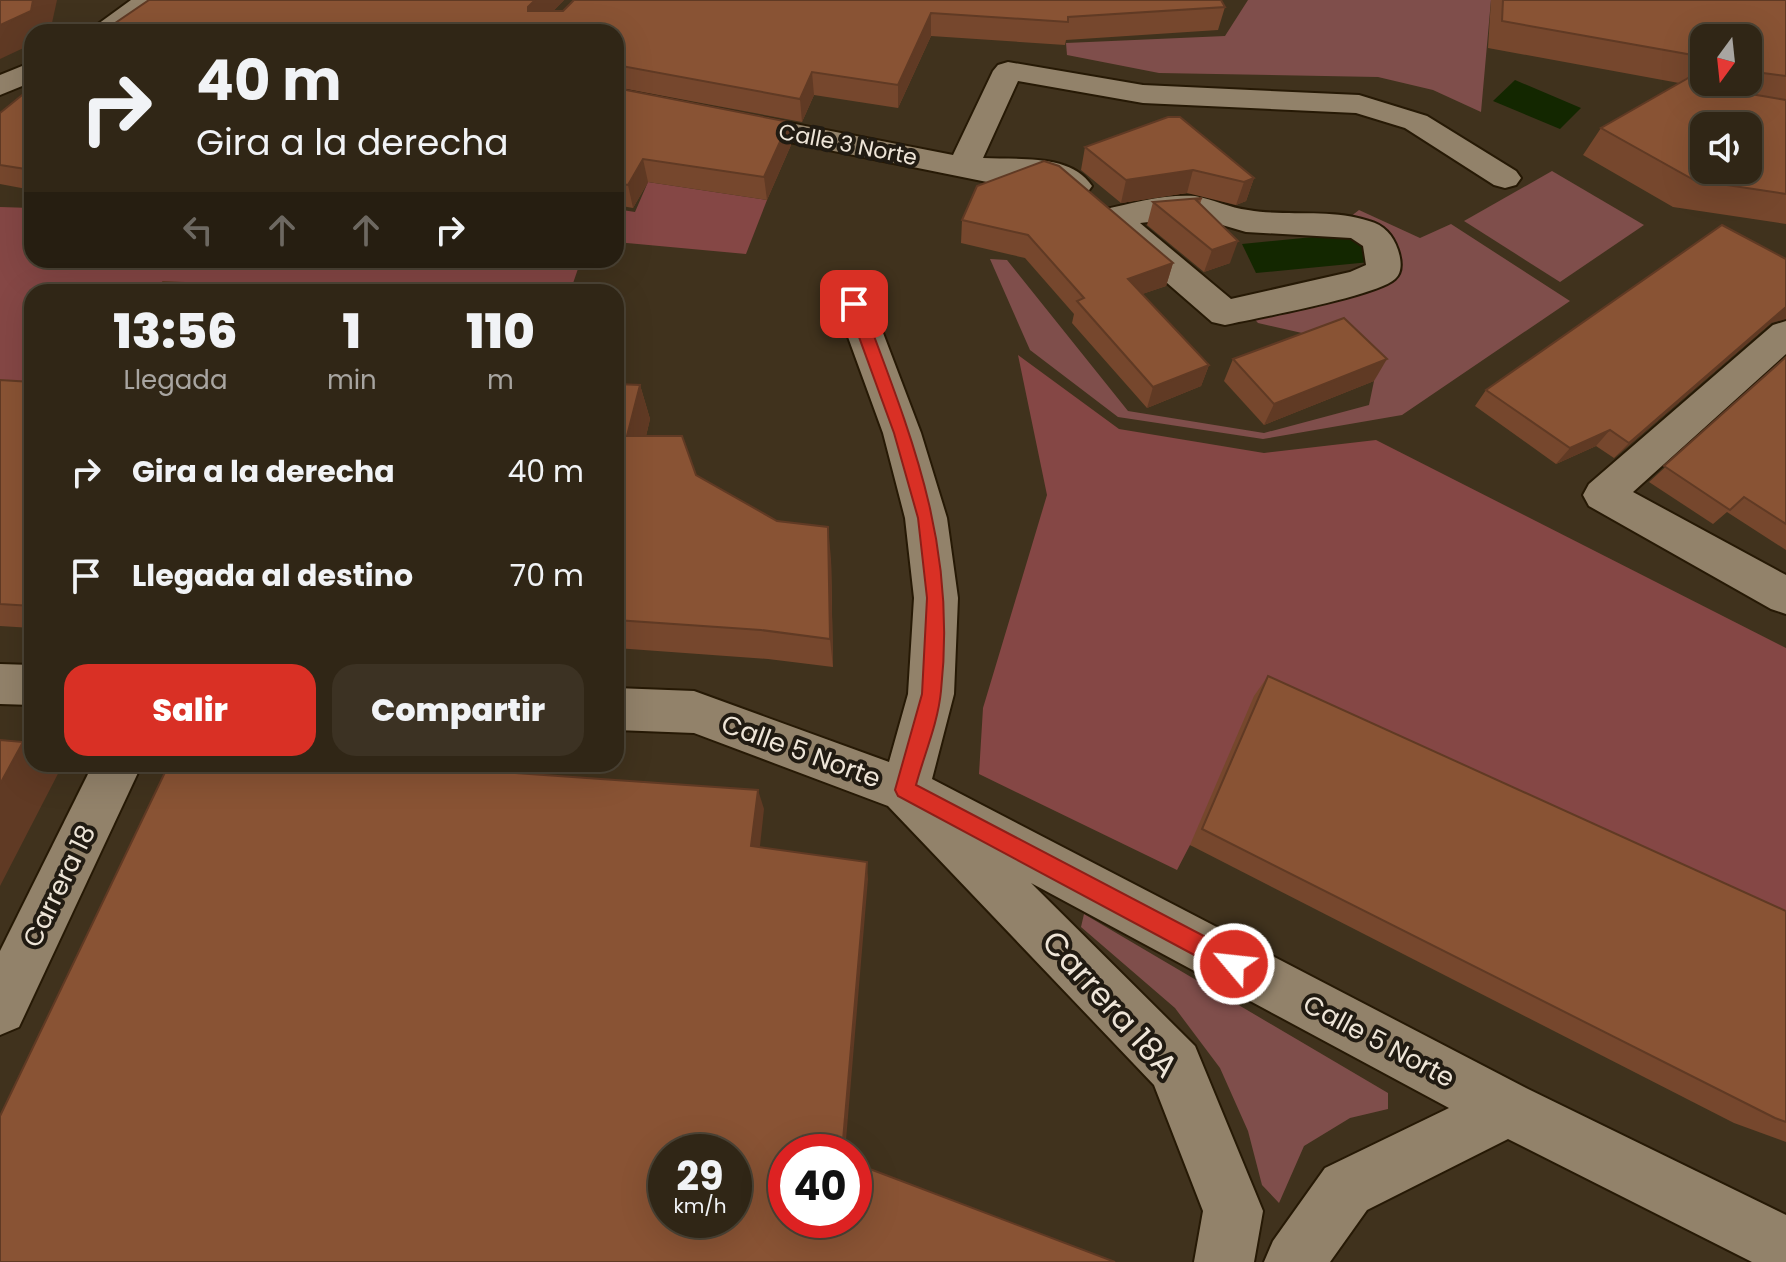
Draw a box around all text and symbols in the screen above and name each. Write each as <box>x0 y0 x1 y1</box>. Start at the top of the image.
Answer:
north arrow <box>1690 24 1762 96</box>
map controls <box>1690 24 1762 184</box>
text: 40 m <box>196 41 342 120</box>
icon: right <box>64 56 168 160</box>
button: sound <box>1690 112 1762 184</box>
street label: Calle 3 Norte <box>776 116 920 173</box>
text: Gira a la derecha <box>196 117 509 168</box>
icon: left <box>176 208 220 252</box>
icon: ahead <box>260 208 304 252</box>
icon: ahead <box>344 208 388 252</box>
icon: right <box>428 208 472 252</box>
pin <box>820 270 888 338</box>
icon: arrive <box>832 282 876 326</box>
text: 13:56 <box>113 298 238 365</box>
text: 1 <box>343 298 361 365</box>
text: 110 <box>466 298 535 365</box>
text: Llegada <box>123 362 227 398</box>
text: min <box>327 362 377 398</box>
text: m <box>487 362 514 398</box>
icon: right <box>64 450 108 494</box>
text: Gira a la derecha <box>132 450 395 493</box>
text: 40 m <box>507 450 584 493</box>
icon: arrive <box>64 554 108 598</box>
text: Llegada al destino <box>132 554 413 597</box>
text: 70 m <box>510 554 584 597</box>
button: Salir <box>64 664 316 756</box>
button: Compartir <box>332 664 584 756</box>
street label: Calle 5 Norte <box>716 706 886 796</box>
street label: Carrera 18 <box>14 819 104 953</box>
street label: Carrera 18A <box>1032 920 1189 1087</box>
position arrow <box>1192 922 1276 1006</box>
street label: Calle 5 Norte <box>1297 986 1461 1096</box>
speed limit sign: 40 <box>768 1134 872 1238</box>
text: 29 <box>676 1148 724 1204</box>
text: km/h <box>673 1192 727 1220</box>

